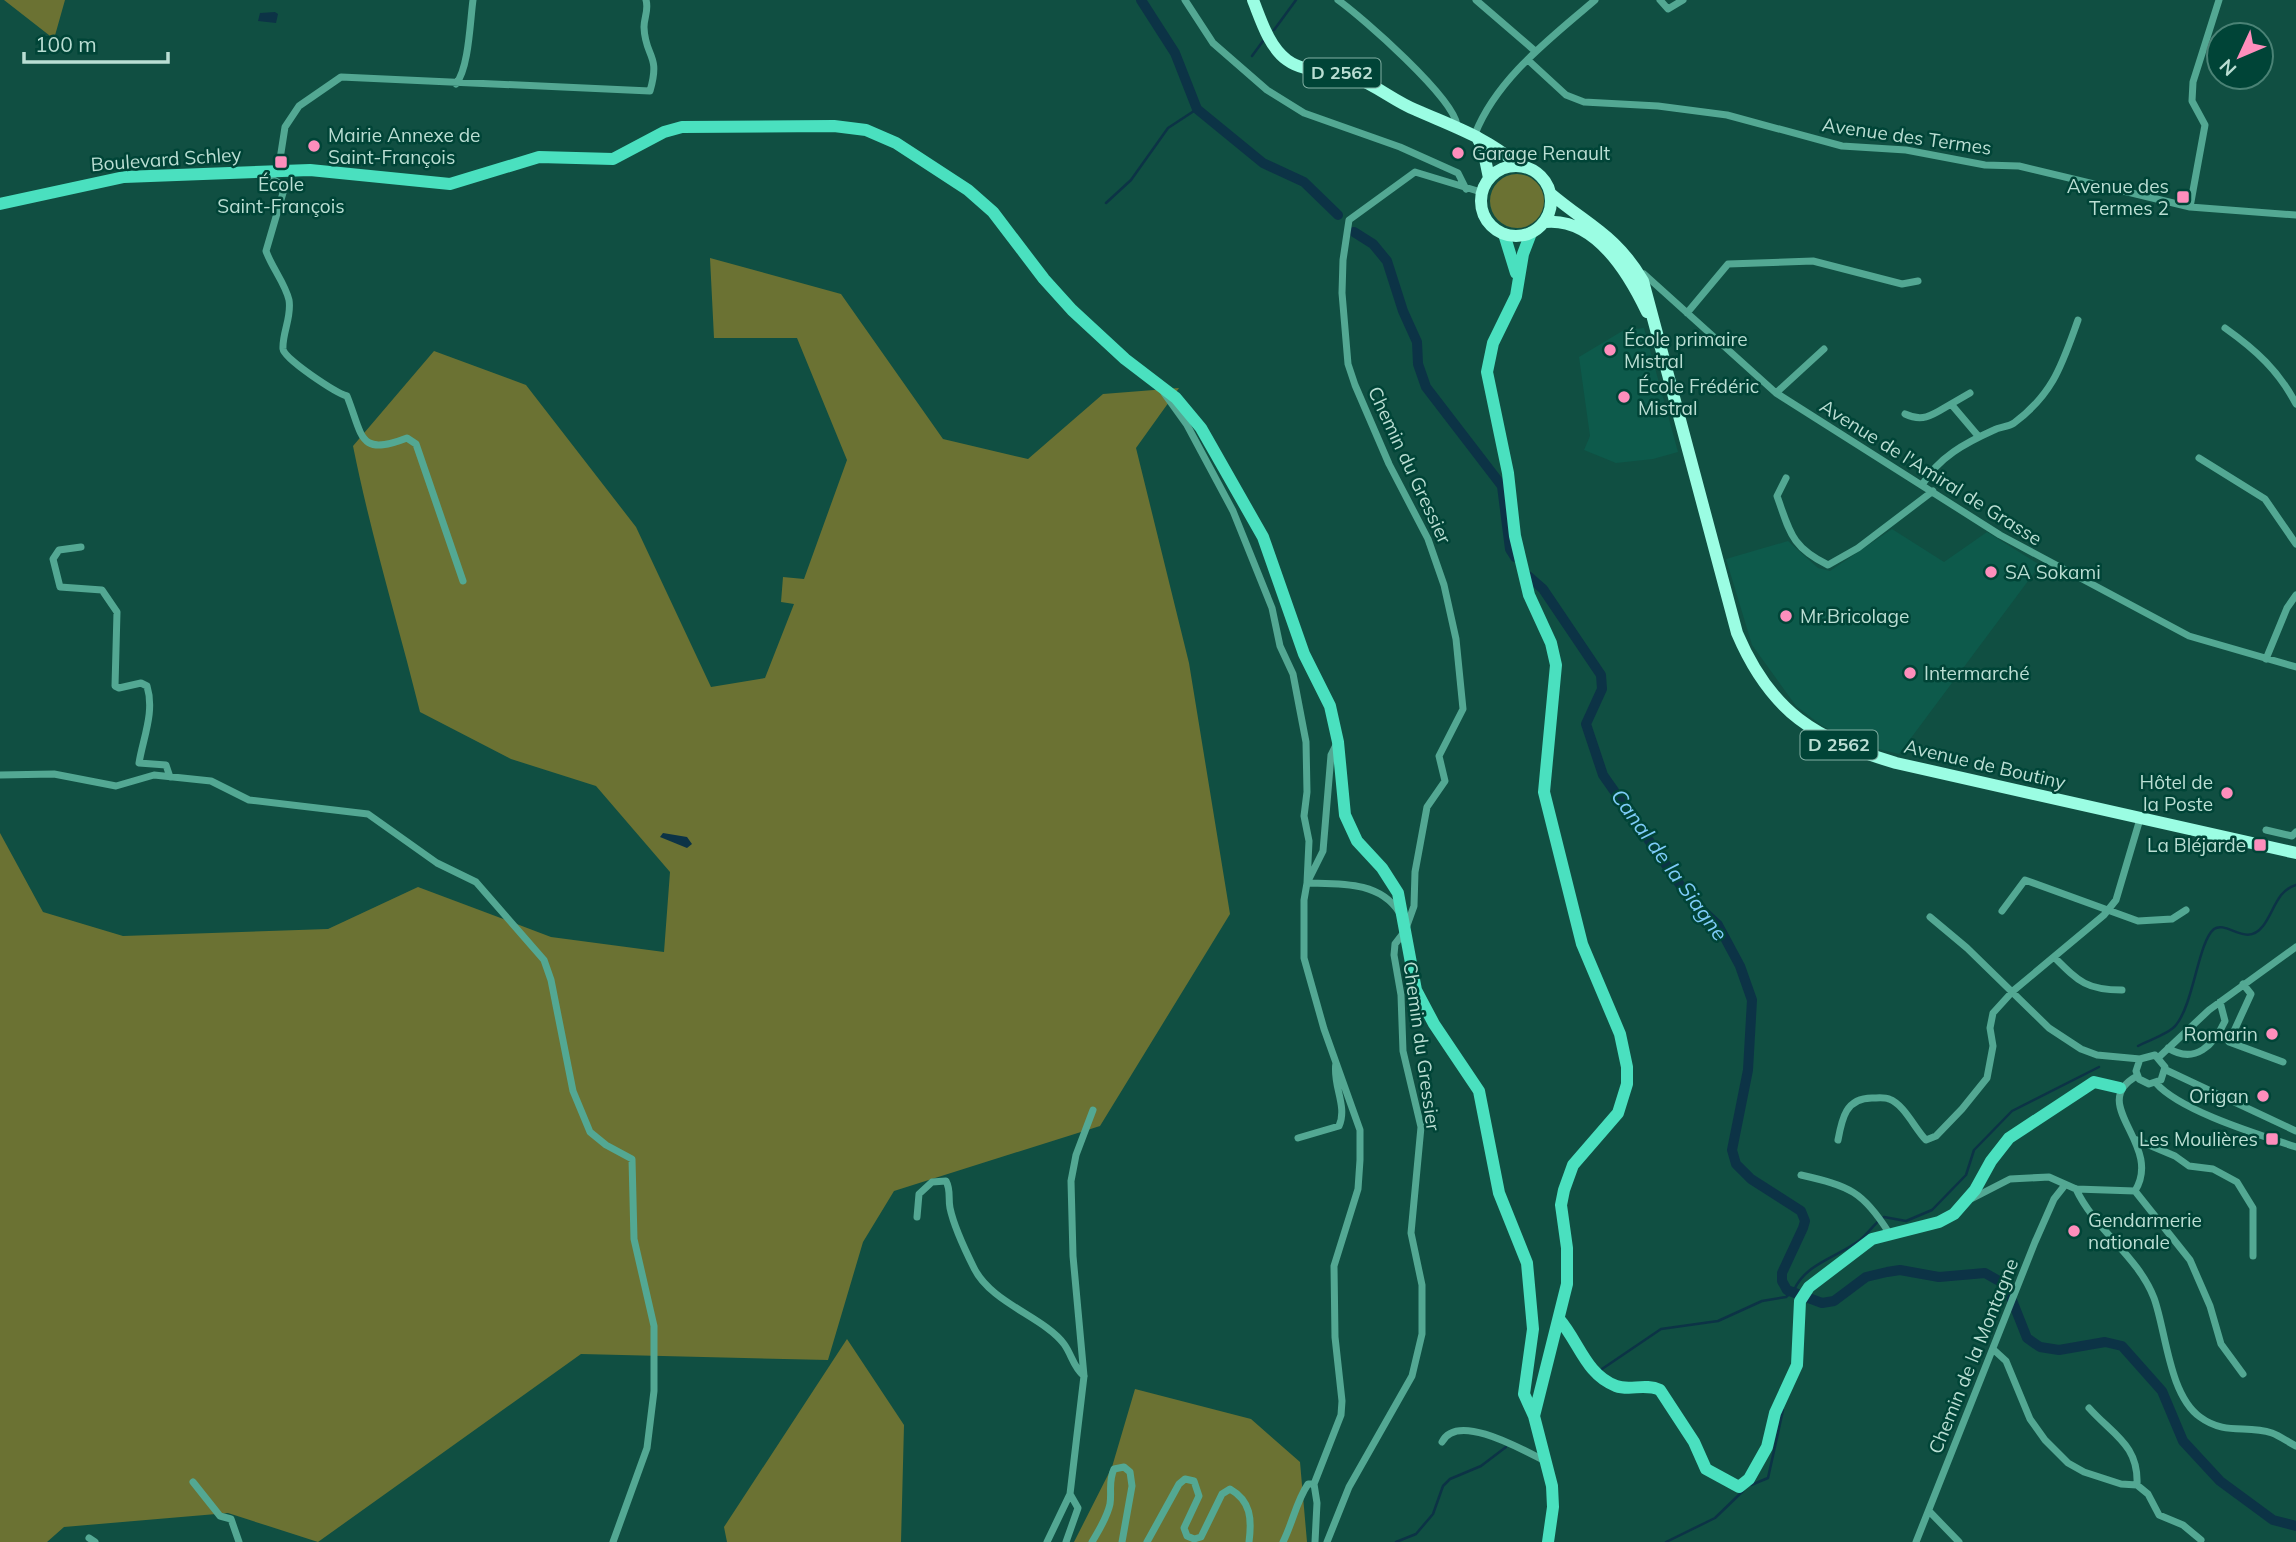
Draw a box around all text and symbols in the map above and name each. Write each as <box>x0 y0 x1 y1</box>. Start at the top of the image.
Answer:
scale bar <box>24 21 168 65</box>
north arrow <box>2205 21 2275 91</box>
text: 100 m <box>35 31 97 57</box>
text: N <box>2214 54 2241 81</box>
road number: D 2562 <box>1304 58 1380 88</box>
street label: Avenue des Termes <box>1821 112 1993 160</box>
place label: Mairie Annexe de Saint-François <box>328 123 480 169</box>
marker: Mairie Annexe de Saint-François <box>306 138 322 154</box>
place label: Garage Renault <box>1472 141 1611 165</box>
street label: Boulevard Schley <box>90 142 242 176</box>
marker: Garage Renault <box>1450 145 1466 161</box>
marker: École Saint-François <box>273 154 289 170</box>
place label: École Saint-François <box>217 172 345 218</box>
place label: Avenue des Termes 2 <box>2067 174 2169 220</box>
marker: Avenue des Termes 2 <box>2175 189 2191 205</box>
place label: École primaire Mistral <box>1624 327 1748 373</box>
marker: École primaire Mistral <box>1602 342 1618 358</box>
place label: École Frédéric Mistral <box>1638 374 1759 420</box>
street label: Chemin du Gressier <box>1363 383 1457 548</box>
marker: École Frédéric Mistral <box>1616 389 1632 405</box>
street label: Avenue de l'Amiral de Grasse <box>1816 394 2046 550</box>
place label: SA Sokami <box>2005 560 2101 584</box>
marker: SA Sokami <box>1983 564 1999 580</box>
place label: Mr.Bricolage <box>1800 604 1909 628</box>
marker: Mr.Bricolage <box>1778 608 1794 624</box>
place label: Intermarché <box>1924 661 2030 685</box>
marker: Intermarché <box>1902 665 1918 681</box>
road number: D 2562 <box>1800 730 1878 760</box>
street label: Avenue de Boutiny <box>1902 734 2068 794</box>
place label: Hôtel de la Poste <box>2140 770 2213 816</box>
water label: Canal de la Siagne <box>1606 783 1734 946</box>
marker: Hôtel de la Poste <box>2219 785 2235 801</box>
place label: La Bléjarde <box>2147 833 2246 857</box>
marker: La Bléjarde <box>2252 837 2268 853</box>
street label: Chemin du Gressier <box>1398 960 1446 1132</box>
place label: Romarin <box>2184 1022 2258 1046</box>
marker: Romarin <box>2264 1026 2280 1042</box>
place label: Origan <box>2189 1084 2249 1108</box>
marker: Origan <box>2255 1088 2271 1104</box>
place label: Les Moulières <box>2139 1127 2258 1151</box>
marker: Les Moulières <box>2264 1131 2280 1147</box>
place label: Gendarmerie nationale <box>2088 1208 2202 1254</box>
marker: Gendarmerie nationale <box>2066 1223 2082 1239</box>
street label: Chemin de la Montagne <box>1923 1255 2023 1457</box>

